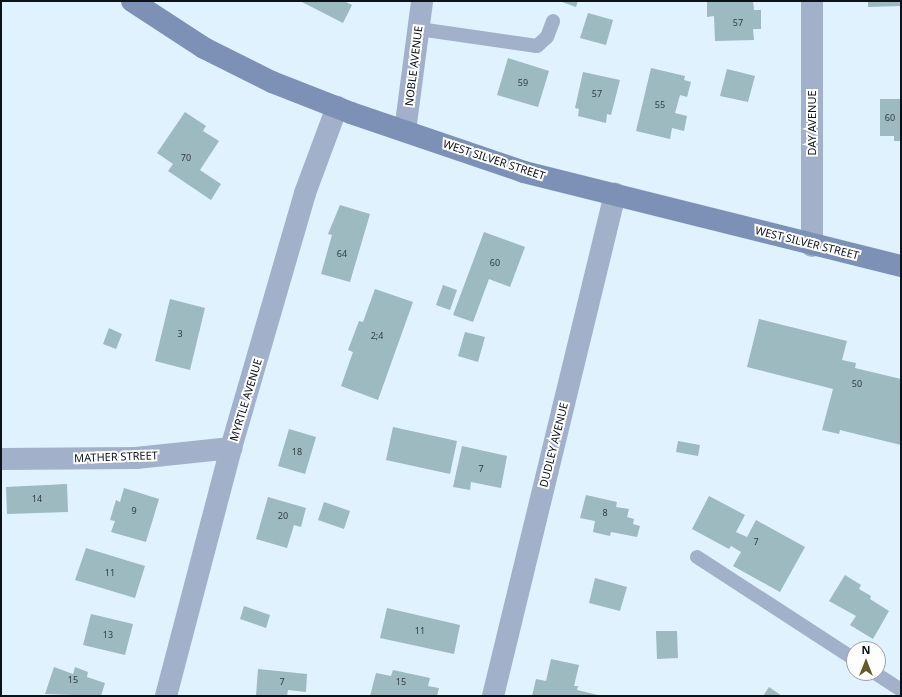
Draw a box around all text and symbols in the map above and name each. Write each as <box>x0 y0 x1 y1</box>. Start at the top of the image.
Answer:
house number: 57 <box>733 18 743 28</box>
street label: NOBLE AVENUE <box>403 25 425 107</box>
house number: 59 <box>518 78 528 88</box>
house number: 57 <box>592 89 602 99</box>
street label: DAY AVENUE <box>805 90 819 156</box>
house number: 55 <box>655 100 665 110</box>
house number: 60 <box>885 113 895 123</box>
street label: WEST SILVER STREET <box>441 137 547 183</box>
house number: 70 <box>181 153 191 163</box>
street label: WEST SILVER STREET <box>754 224 860 262</box>
house number: 64 <box>337 249 347 259</box>
house number: 60 <box>490 258 500 268</box>
house number: 3 <box>177 329 183 339</box>
house number: 2;4 <box>371 331 383 341</box>
street label: MYRTLE AVENUE <box>227 357 265 443</box>
house number: 50 <box>852 379 862 389</box>
street label: DUDLEY AVENUE <box>537 401 571 489</box>
house number: 18 <box>292 447 302 457</box>
street label: MATHER STREET <box>74 449 158 465</box>
house number: 7 <box>478 464 484 474</box>
house number: 14 <box>32 494 42 504</box>
house number: 9 <box>131 506 137 516</box>
house number: 8 <box>602 508 608 518</box>
house number: 20 <box>278 511 288 521</box>
house number: 7 <box>753 537 759 547</box>
house number: 11 <box>105 568 115 578</box>
house number: 11 <box>415 626 425 636</box>
house number: 13 <box>103 630 113 640</box>
north arrow <box>846 641 886 681</box>
text: N <box>862 642 870 657</box>
house number: 15 <box>68 675 78 685</box>
house number: 7 <box>279 677 285 687</box>
house number: 15 <box>396 677 406 687</box>

